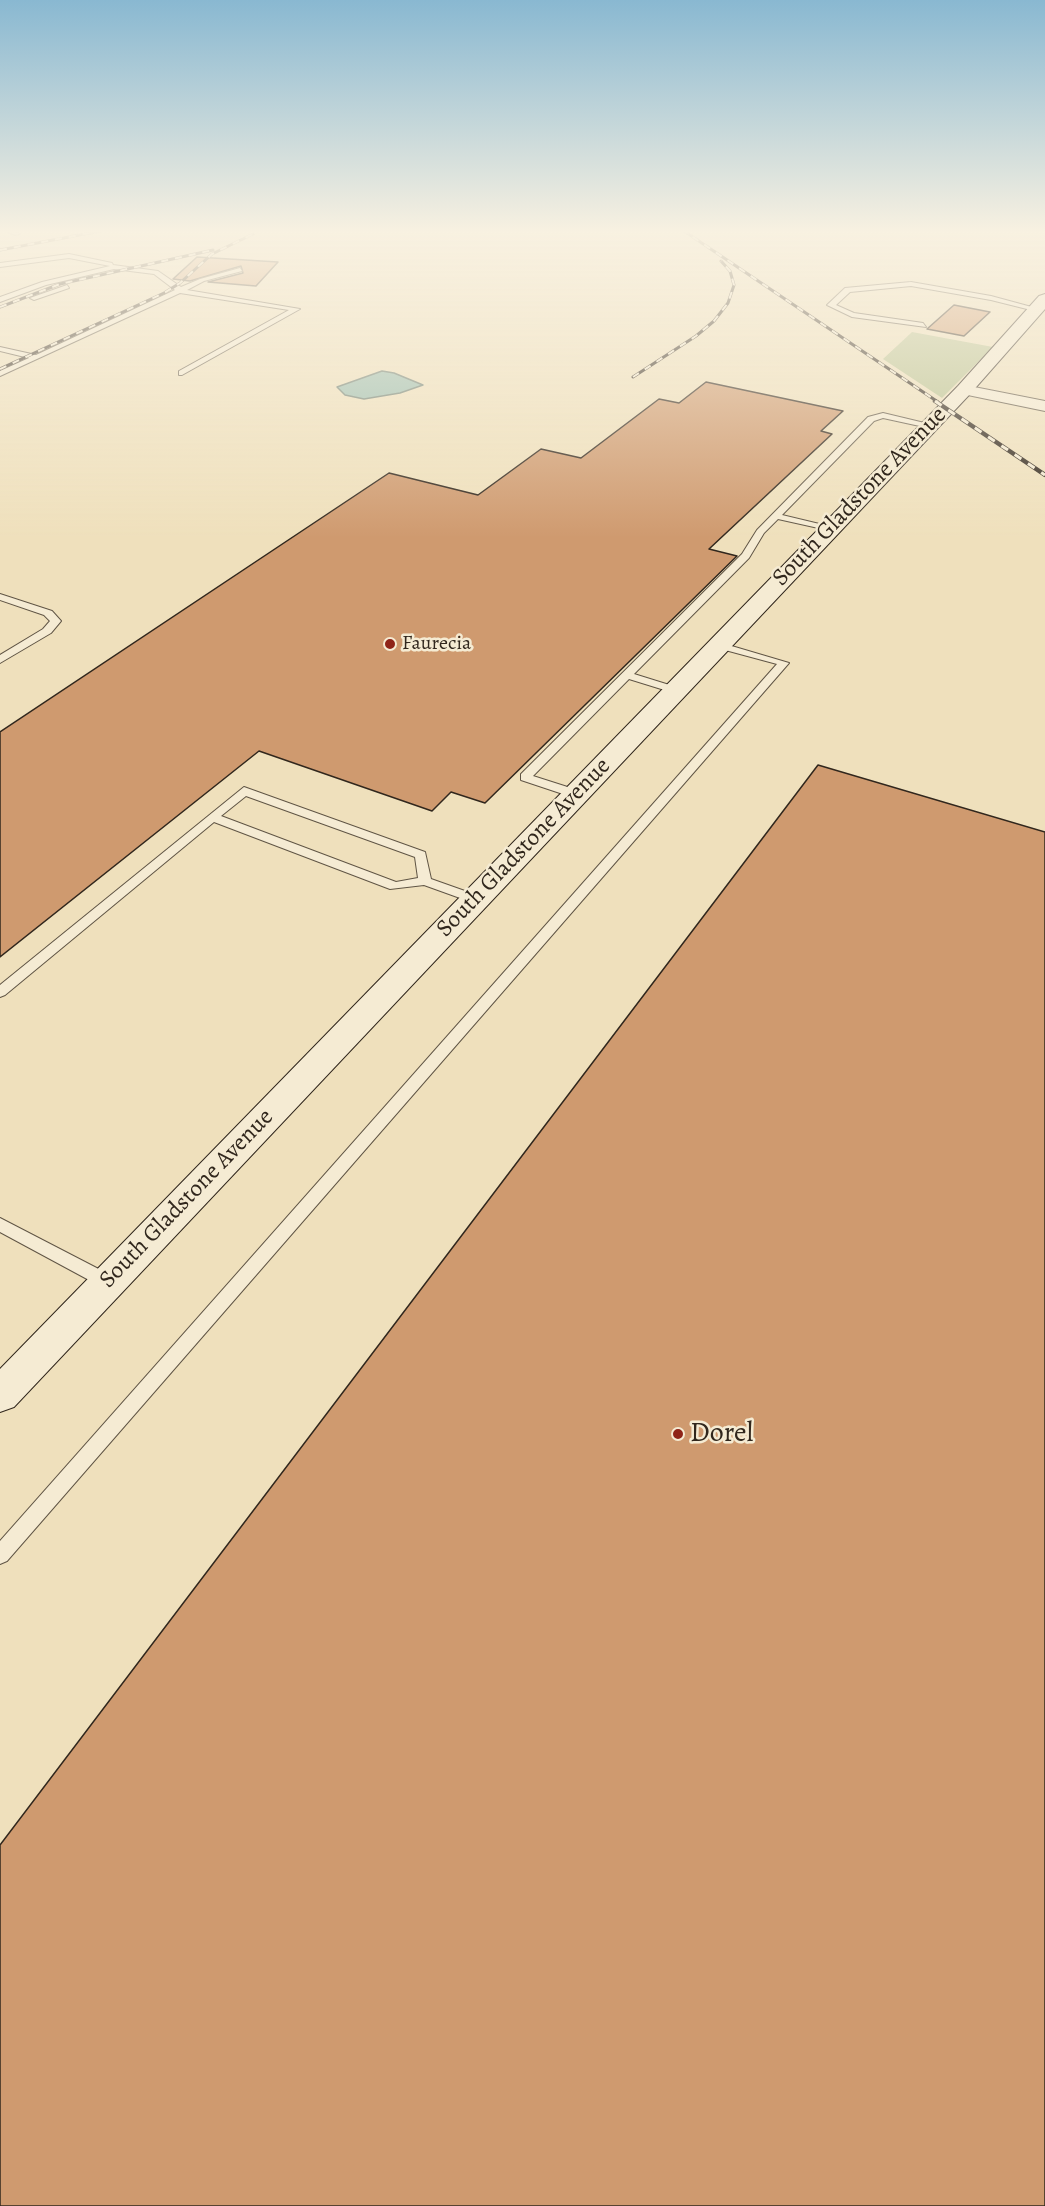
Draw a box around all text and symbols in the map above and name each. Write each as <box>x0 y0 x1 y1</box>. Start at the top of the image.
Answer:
street label: South Gladstone Avenue <box>767 401 953 593</box>
place label: Faurecia <box>402 632 471 656</box>
marker: Faurecia <box>383 637 397 651</box>
street label: South Gladstone Avenue <box>431 752 617 944</box>
street label: South Gladstone Avenue <box>94 1103 280 1295</box>
place label: Dorel <box>690 1417 753 1451</box>
marker: Dorel <box>671 1427 685 1441</box>

